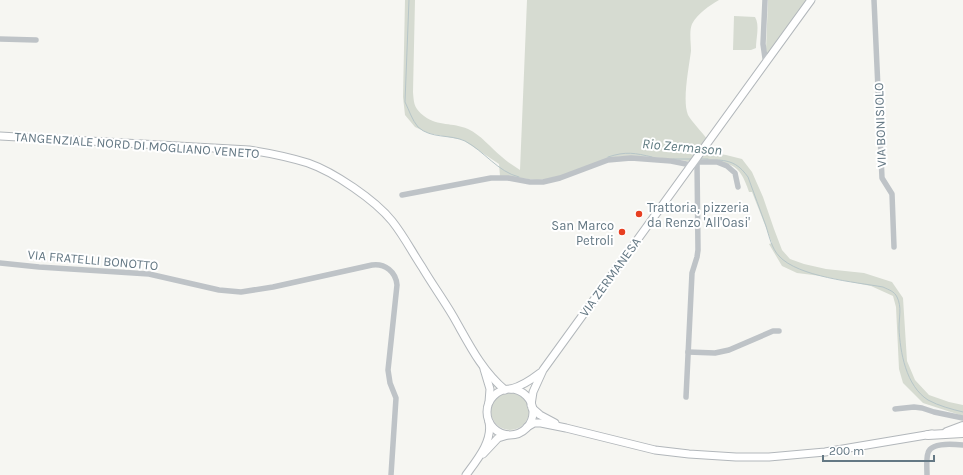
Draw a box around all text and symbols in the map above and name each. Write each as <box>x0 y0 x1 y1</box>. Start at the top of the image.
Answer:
street label: VIA BONISIOLO <box>871 82 889 168</box>
street label: TANGENZIALE NORD DI MOGLIANO VENETO <box>14 129 260 161</box>
water label: Rio Zermason <box>641 135 723 159</box>
place label: Trattoria, pizzeria da Renzo 'All'Oasi' <box>647 200 750 230</box>
marker: Trattoria, pizzeria da Renzo 'All'Oasi' <box>634 209 644 219</box>
place label: San Marco Petroli <box>551 218 614 248</box>
marker: San Marco Petroli <box>617 227 627 237</box>
street label: VIA ZERMANESA <box>576 234 644 320</box>
street label: VIA FRATELLI BONOTTO <box>27 247 159 273</box>
scale bar <box>823 437 934 463</box>
text: 200 m <box>829 444 864 458</box>

